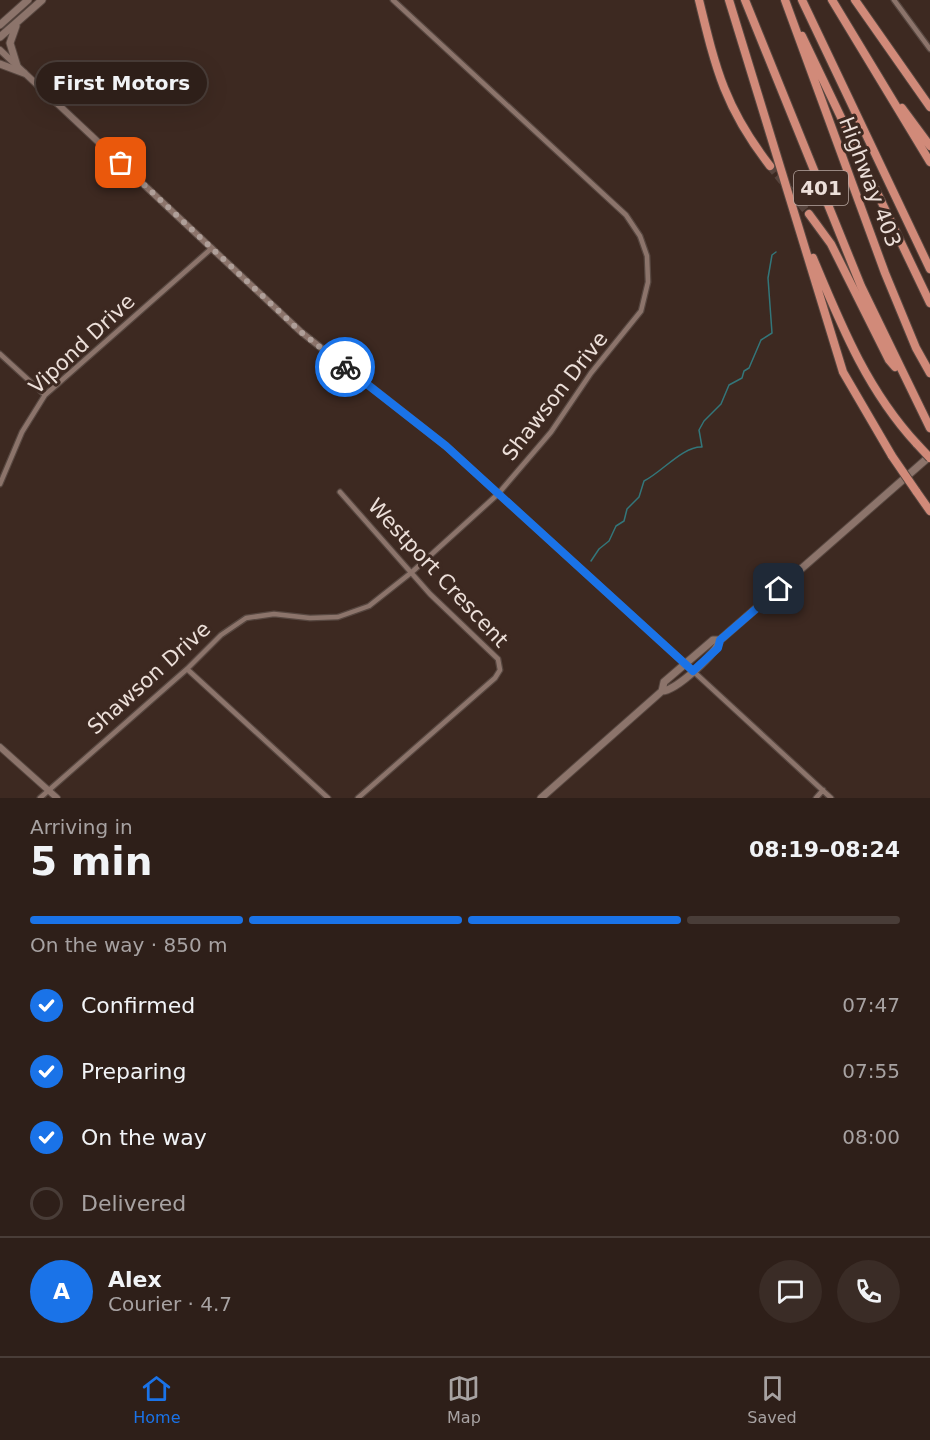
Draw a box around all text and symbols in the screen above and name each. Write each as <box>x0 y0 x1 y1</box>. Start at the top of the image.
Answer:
callout: First Motors <box>36 61 207 103</box>
text: First Motors <box>53 71 190 95</box>
street label: Highway 403 <box>834 114 906 250</box>
pin <box>95 137 146 188</box>
icon: bag <box>104 146 137 179</box>
road number: 401 <box>794 171 848 205</box>
street label: Vipond Drive <box>24 289 140 399</box>
street label: Shawson Drive <box>497 327 613 465</box>
courier <box>315 337 375 397</box>
icon: bike <box>329 351 362 384</box>
street label: Westport Crescent <box>363 494 513 652</box>
pin <box>753 563 804 614</box>
icon: home <box>762 572 795 605</box>
street label: Shawson Drive <box>83 617 215 739</box>
text: Arriving in <box>30 815 133 839</box>
text: 08:19–08:24 <box>749 837 900 862</box>
text: 5 min <box>30 839 152 884</box>
text: On the way · 850 m <box>30 933 228 957</box>
icon: check <box>30 989 63 1022</box>
text: Confirmed <box>81 993 195 1018</box>
text: 07:47 <box>842 993 900 1017</box>
icon: check <box>30 1055 63 1088</box>
text: Preparing <box>81 1059 187 1084</box>
text: 07:55 <box>842 1059 900 1083</box>
icon: check <box>30 1121 63 1154</box>
text: On the way <box>81 1125 207 1150</box>
text: 08:00 <box>842 1125 900 1149</box>
text: Delivered <box>81 1191 186 1216</box>
button: chat <box>759 1260 822 1323</box>
button: phone <box>837 1260 900 1323</box>
text: Alex <box>108 1267 162 1292</box>
text: A <box>53 1279 70 1304</box>
text: Courier · 4.7 <box>108 1292 232 1316</box>
tab: Home <box>133 1372 181 1427</box>
tab: Map <box>447 1372 481 1427</box>
tab: Saved <box>747 1372 797 1427</box>

